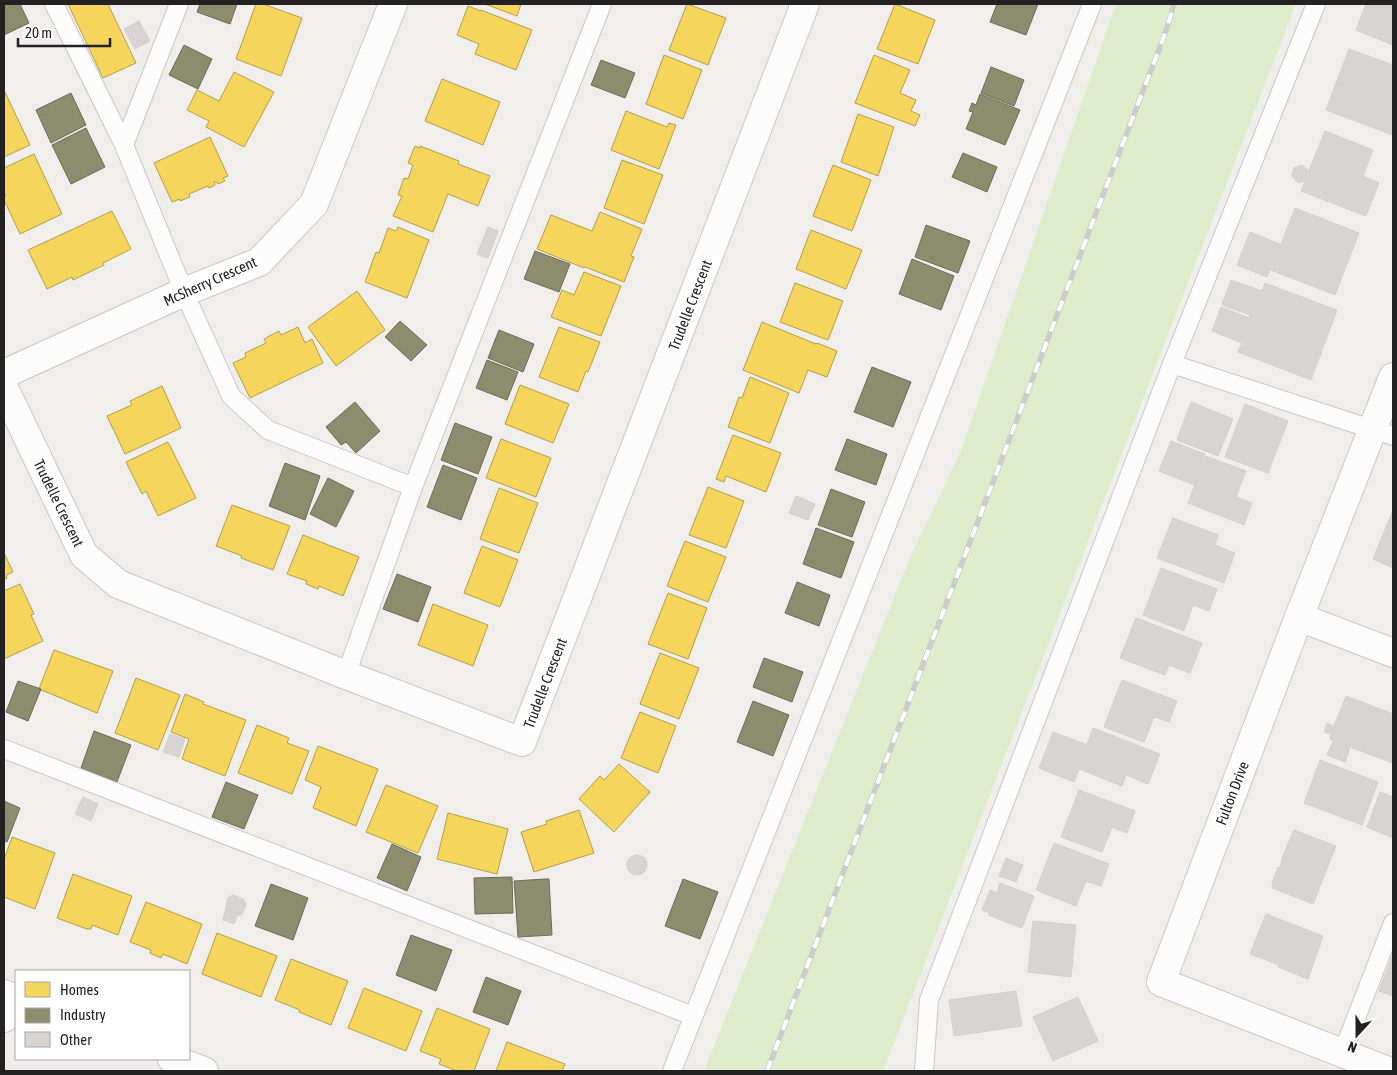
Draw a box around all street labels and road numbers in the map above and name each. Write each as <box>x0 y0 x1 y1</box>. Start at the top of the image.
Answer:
street label: McSherry Crescent <box>161 253 259 309</box>
street label: Trudelle Crescent <box>665 258 715 352</box>
street label: Trudelle Crescent <box>30 456 88 550</box>
street label: Trudelle Crescent <box>520 636 570 730</box>
street label: Fulton Drive <box>1212 759 1252 827</box>

